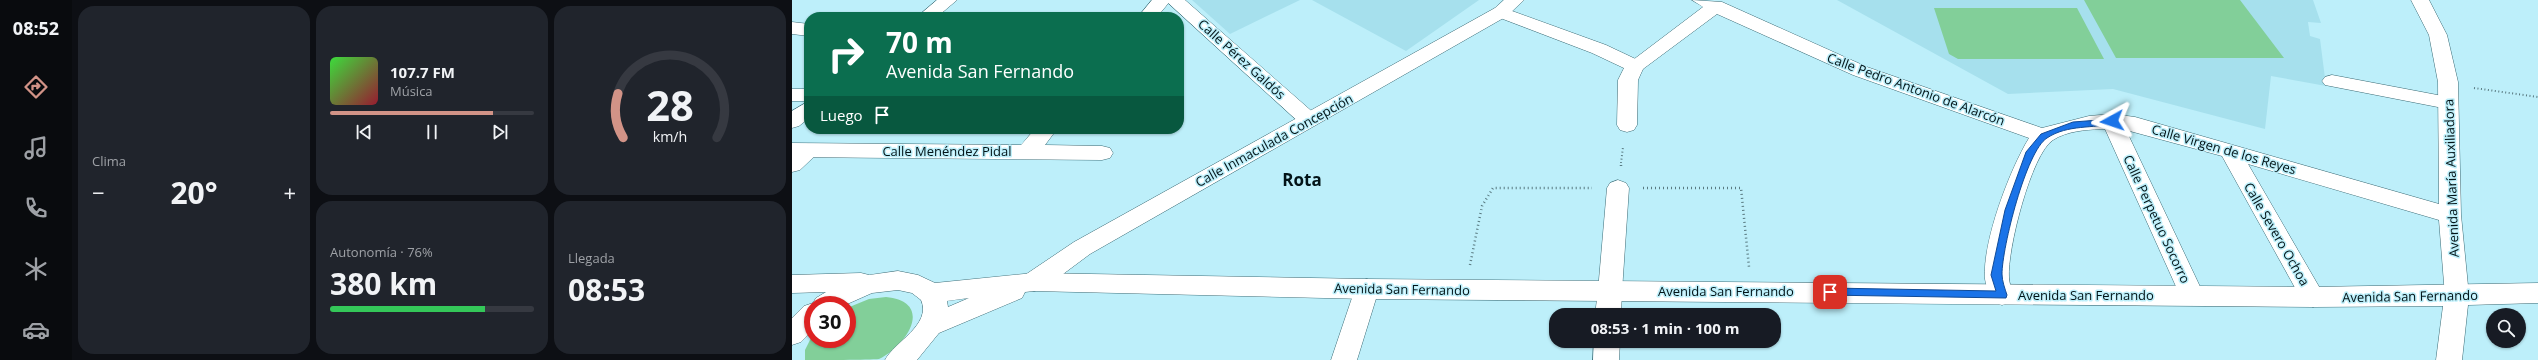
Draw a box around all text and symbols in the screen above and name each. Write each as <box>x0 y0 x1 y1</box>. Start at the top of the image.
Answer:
street label: Calle Pérez Galdós <box>1194 15 1290 103</box>
text: 08:52 <box>13 16 59 40</box>
text: 70 m <box>886 23 953 61</box>
icon: right <box>820 28 872 80</box>
street label: Calle Pedro Antonio de Alarcón <box>1825 48 2007 130</box>
text: Avenida San Fernando <box>886 59 1074 83</box>
text: 107.7 FM <box>390 62 455 82</box>
icon: directions <box>22 73 50 101</box>
text: 28 <box>646 77 694 133</box>
text: Música <box>390 82 433 100</box>
street label: Calle Inmaculada Concepción <box>1192 89 1356 191</box>
street label: Avenida María Auxiliadora <box>2439 99 2463 257</box>
position arrow <box>2091 100 2133 142</box>
icon: arrive <box>871 104 893 126</box>
text: Luego <box>820 105 863 125</box>
street label: Calle Virgen de los Reyes <box>2150 120 2298 178</box>
icon: previous <box>353 121 375 143</box>
icon: pause <box>421 121 443 143</box>
icon: next <box>489 121 511 143</box>
text: km/h <box>653 127 687 146</box>
icon: music <box>22 134 50 162</box>
street label: Calle Menéndez Pidal <box>882 142 1012 160</box>
text: Clima <box>92 152 126 170</box>
street label: Calle Perpetuo Socorro <box>2119 152 2195 286</box>
district label: Rota <box>1282 168 1322 191</box>
text: 20° <box>170 172 218 213</box>
text: − <box>92 177 105 207</box>
text: + <box>283 177 296 207</box>
street label: Calle Severo Ochoa <box>2240 179 2314 289</box>
icon: phone <box>22 194 50 222</box>
text: Autonomía · 76% <box>330 243 433 261</box>
text: Llegada <box>568 249 615 267</box>
icon: climate <box>22 255 50 283</box>
text: 380 km <box>330 263 437 304</box>
text: 08:53 <box>568 269 645 310</box>
pin <box>1813 275 1847 309</box>
street label: Avenida San Fernando <box>1334 279 1470 299</box>
icon: arrive <box>1819 281 1841 303</box>
street label: Avenida San Fernando <box>1658 282 1794 300</box>
street label: Avenida San Fernando <box>2018 286 2154 304</box>
street label: Avenida San Fernando <box>2342 286 2478 306</box>
speed limit sign: 30 <box>804 296 856 348</box>
map controls <box>2486 308 2526 348</box>
button: search <box>2486 308 2526 348</box>
icon: car <box>22 316 50 344</box>
text: 08:53 · 1 min · 100 m <box>1591 318 1739 338</box>

